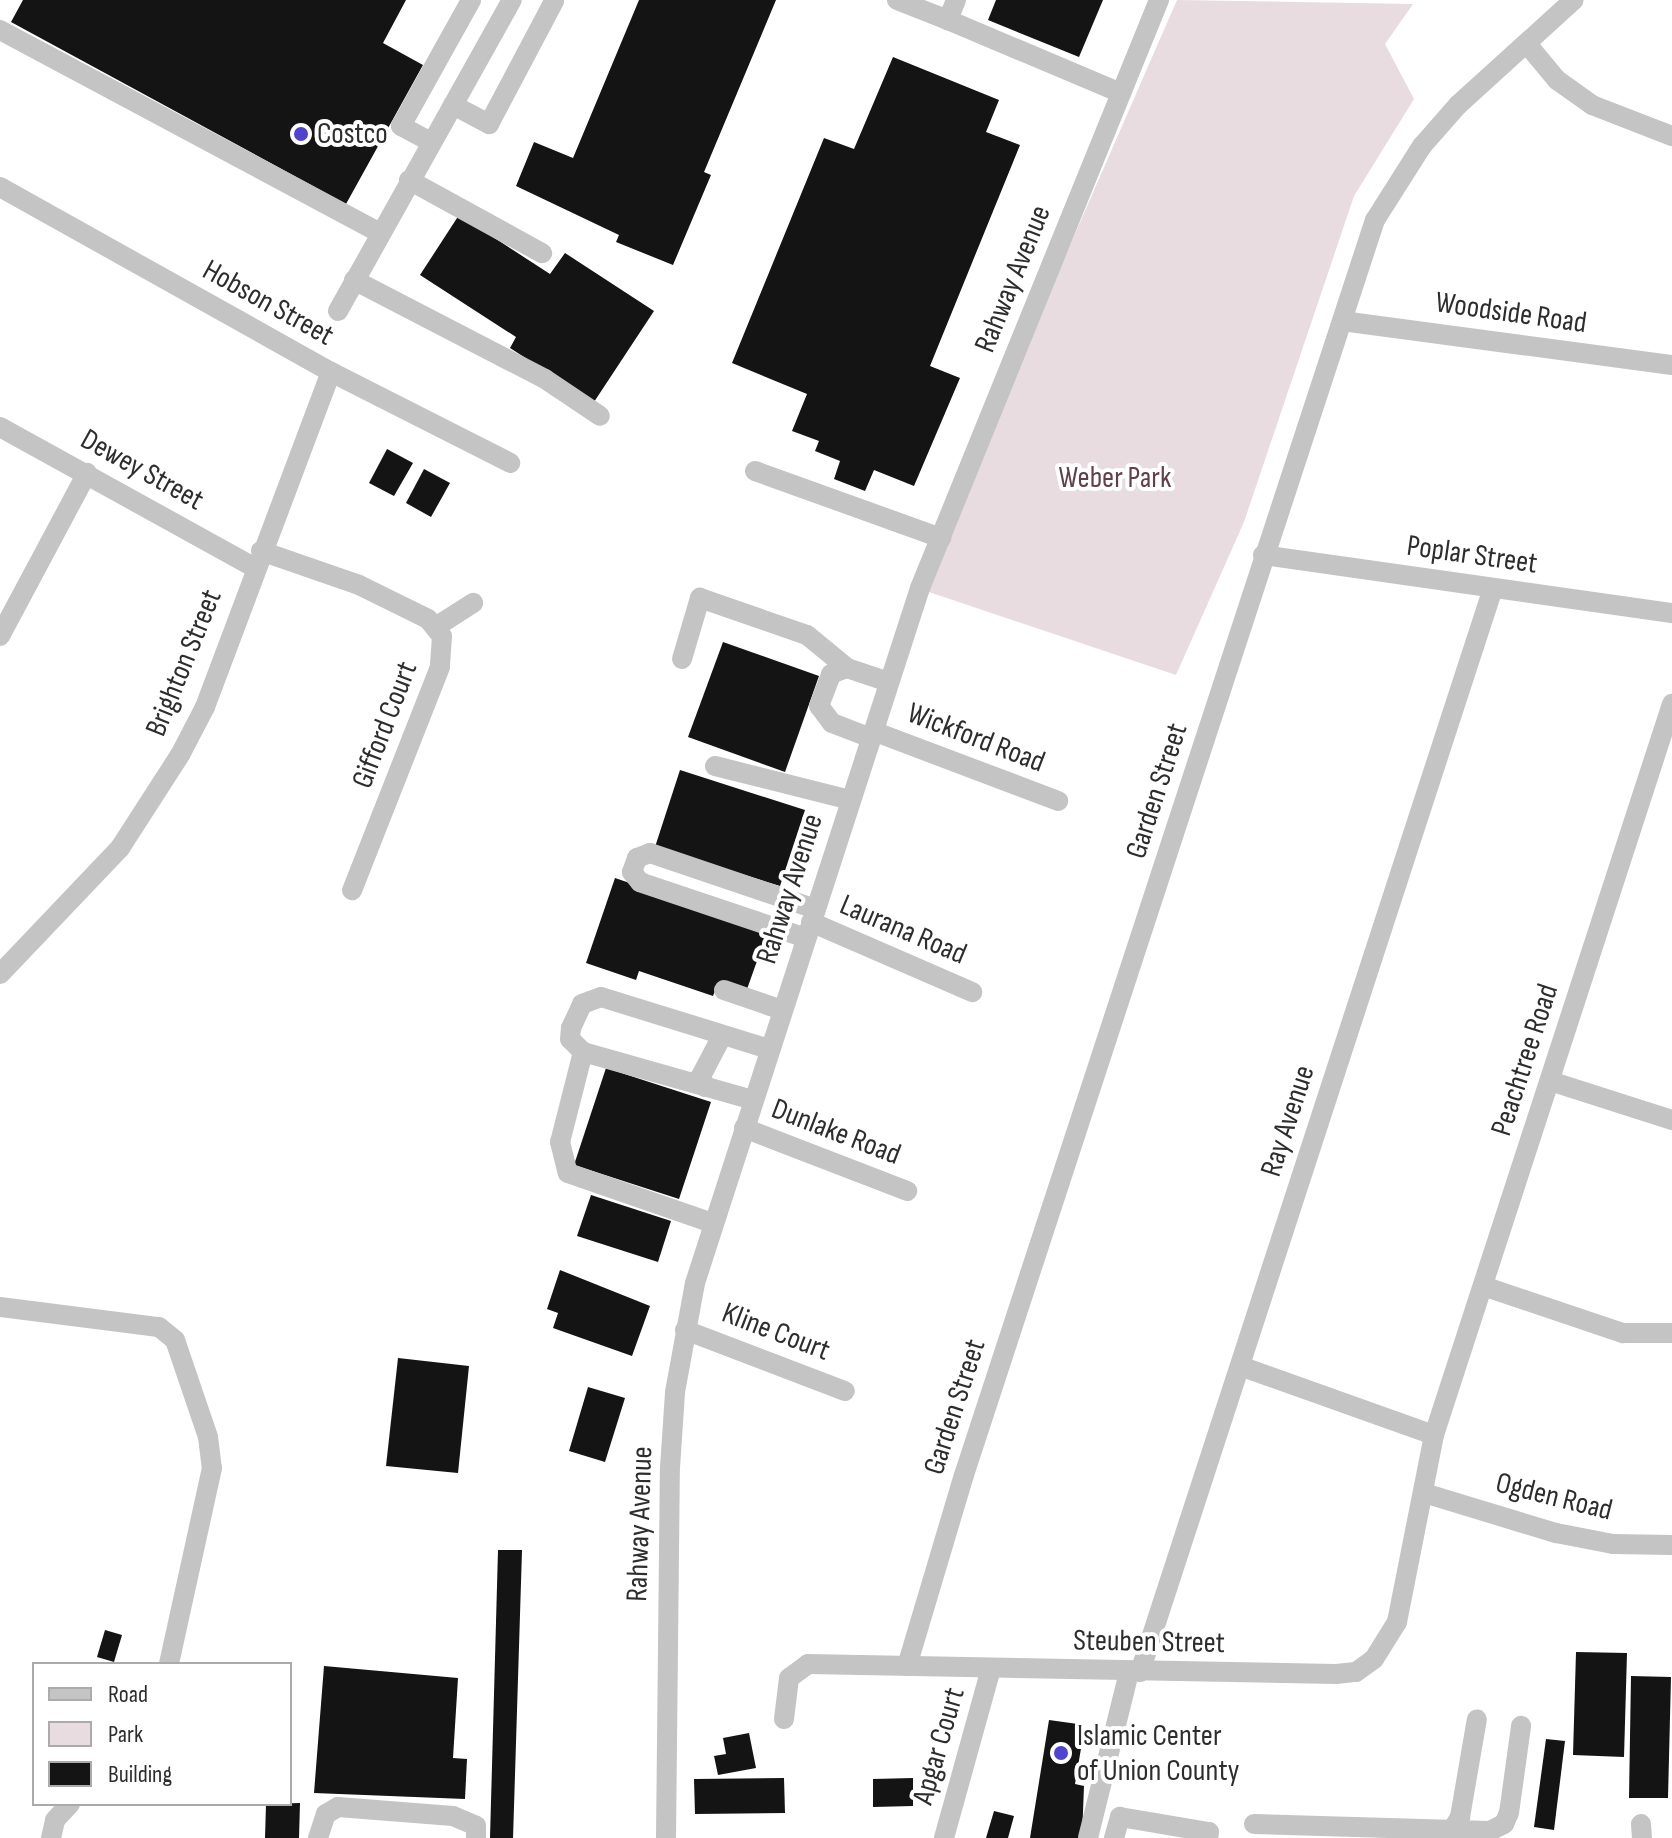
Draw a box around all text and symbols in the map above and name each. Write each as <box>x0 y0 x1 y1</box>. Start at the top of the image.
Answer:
place label: Costco <box>317 116 388 152</box>
marker: Costco <box>292 125 310 143</box>
street label: Rahway Avenue <box>967 200 1059 358</box>
street label: Hobson Street <box>196 252 340 354</box>
street label: Woodside Road <box>1433 285 1589 341</box>
street label: Dewey Street <box>74 422 210 518</box>
park label: Weber Park <box>1059 460 1171 496</box>
street label: Poplar Street <box>1404 528 1540 582</box>
street label: Brighton Street <box>138 584 230 742</box>
street label: Gifford Court <box>344 657 426 793</box>
street label: Wickford Road <box>902 695 1050 781</box>
street label: Garden Street <box>1118 719 1196 863</box>
street label: Rahway Avenue <box>749 810 831 968</box>
street label: Laurana Road <box>834 887 972 973</box>
street label: Peachtree Road <box>1484 980 1566 1140</box>
street label: Ray Avenue <box>1253 1061 1323 1181</box>
street label: Dunlake Road <box>767 1091 905 1173</box>
street label: Kline Court <box>717 1295 835 1369</box>
street label: Garden Street <box>916 1335 994 1479</box>
street label: Rahway Avenue <box>619 1446 661 1602</box>
street label: Ogden Road <box>1492 1465 1616 1529</box>
street label: Steuben Street <box>1073 1623 1225 1661</box>
legend <box>32 1662 292 1806</box>
text: Road <box>108 1680 148 1709</box>
street label: Apgar Court <box>905 1684 973 1808</box>
place label: Islamic Center of Union County <box>1077 1718 1239 1788</box>
text: Park <box>108 1720 143 1749</box>
marker: Islamic Center of Union County <box>1052 1744 1070 1762</box>
text: Building <box>108 1760 172 1789</box>

